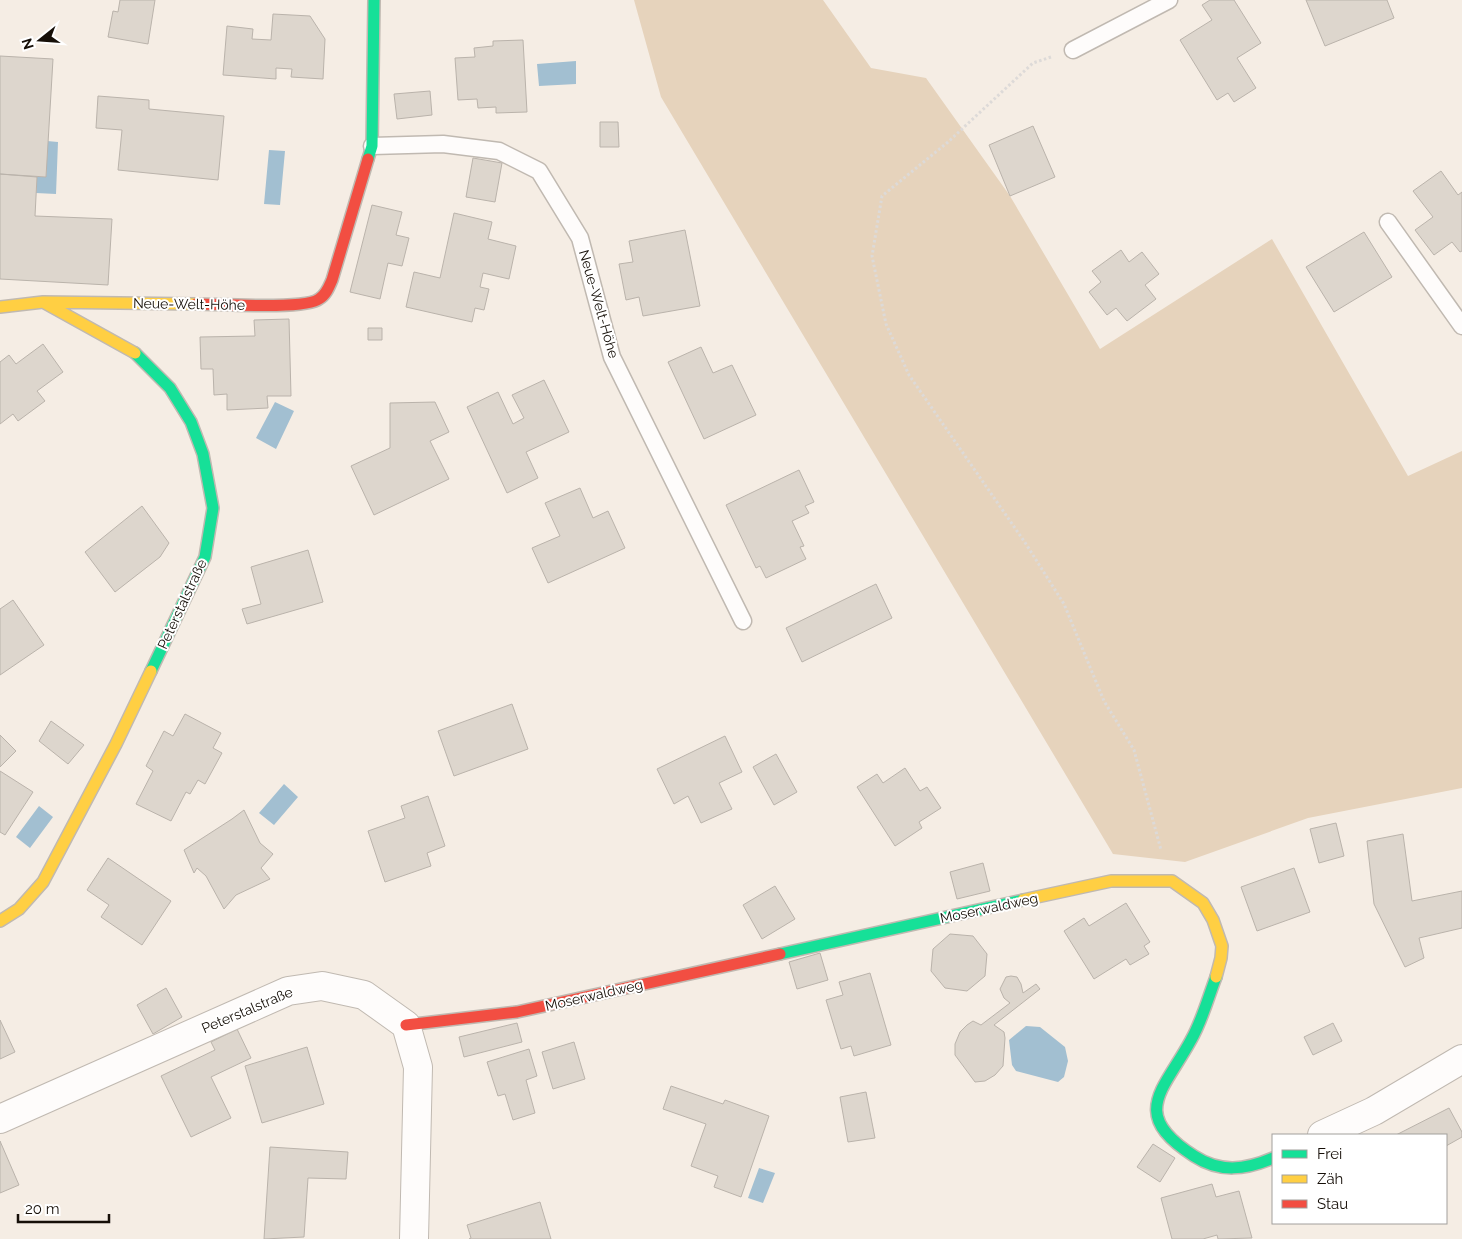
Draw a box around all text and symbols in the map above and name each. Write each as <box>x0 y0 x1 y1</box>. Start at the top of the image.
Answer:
north arrow <box>15 15 65 65</box>
text: N <box>18 36 37 51</box>
street label: Neue-Welt-Höhe <box>576 248 622 360</box>
street label: Neue-Welt-Höhe <box>133 295 245 313</box>
street label: Peterstalstraße <box>154 557 210 651</box>
street label: Moserwaldweg <box>939 890 1039 926</box>
street label: Moserwaldweg <box>544 976 644 1014</box>
street label: Peterstalstraße <box>199 984 295 1036</box>
legend <box>1272 1134 1447 1224</box>
text: Frei <box>1317 1145 1342 1163</box>
text: Zäh <box>1317 1170 1343 1188</box>
scale bar <box>18 1192 109 1224</box>
text: Stau <box>1317 1195 1348 1213</box>
text: 20 m <box>25 1200 60 1218</box>

